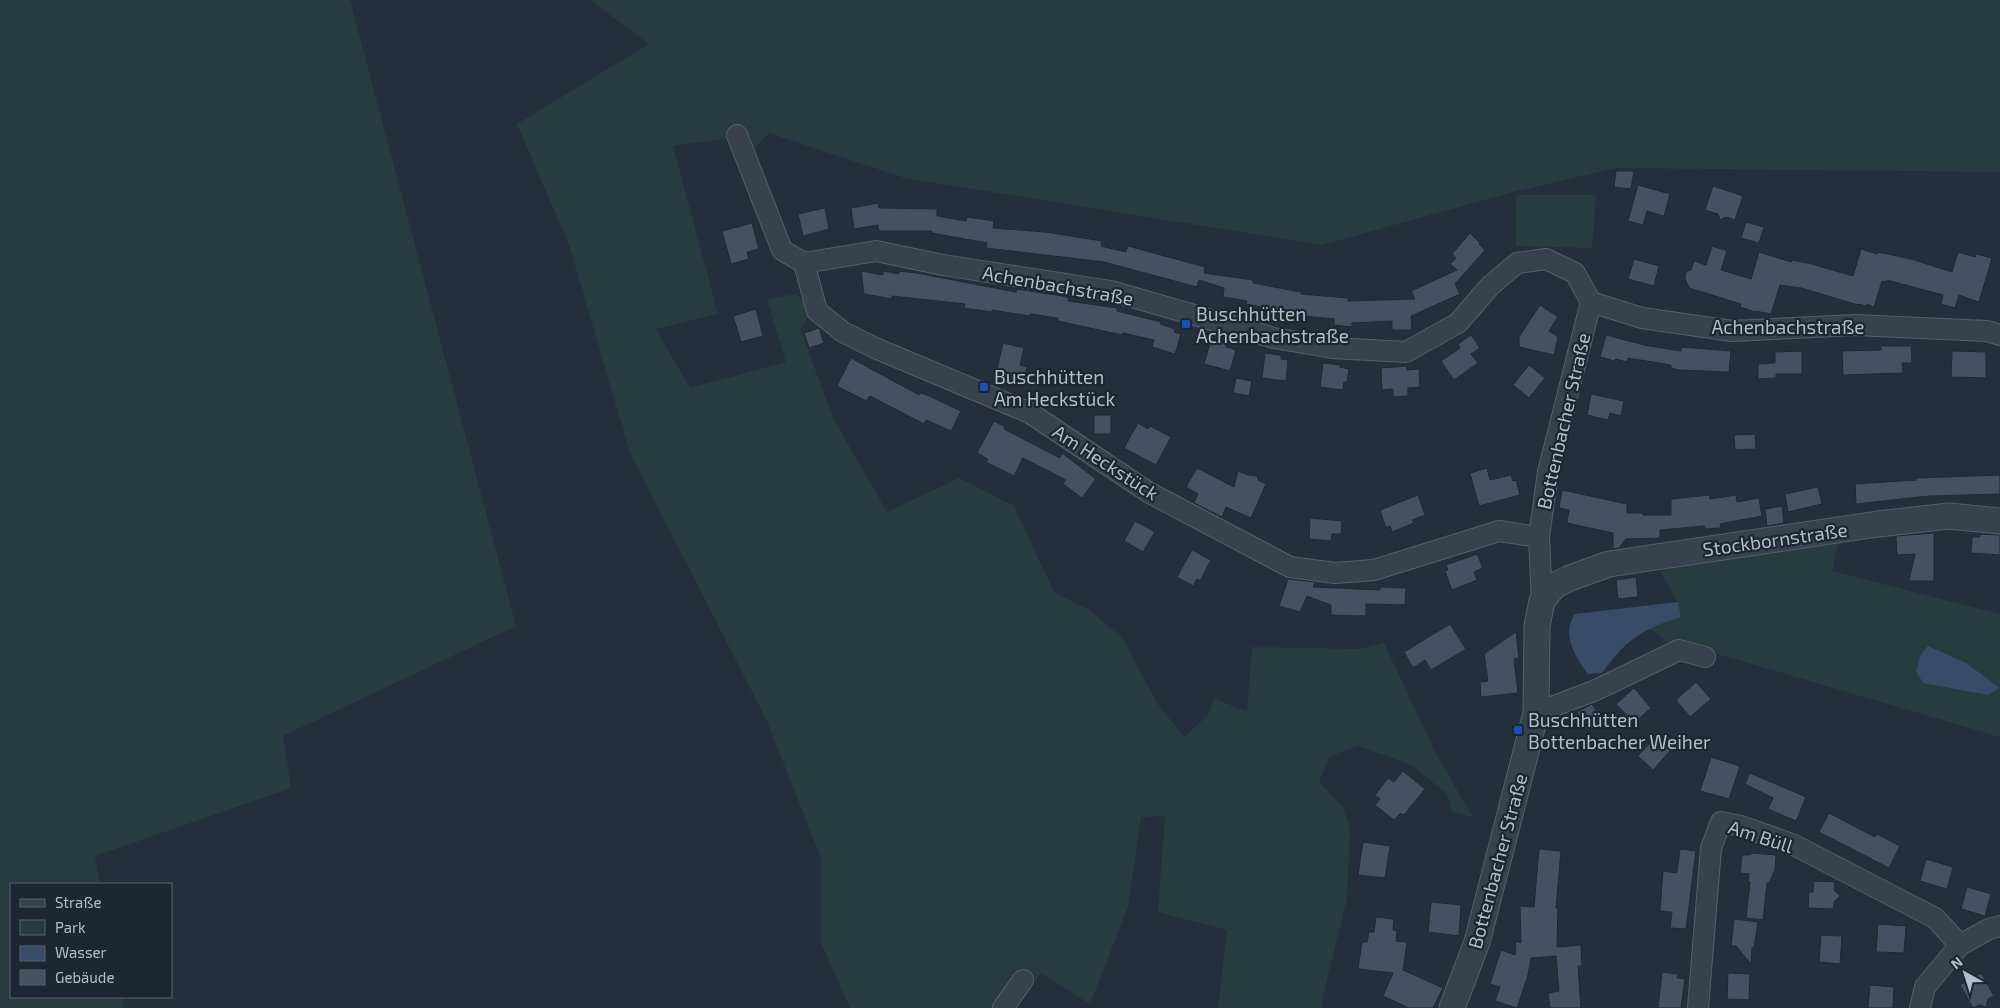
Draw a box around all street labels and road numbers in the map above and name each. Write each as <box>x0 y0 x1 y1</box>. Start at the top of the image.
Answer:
street label: Achenbachstraße <box>981 260 1135 310</box>
street label: Achenbachstraße <box>1712 315 1864 338</box>
street label: Bottenbacher Straße <box>1532 331 1594 511</box>
street label: Am Heckstück <box>1049 419 1163 505</box>
street label: Stockbornstraße <box>1701 517 1849 561</box>
street label: Bottenbacher Straße <box>1463 771 1531 951</box>
street label: Am Büll <box>1726 815 1797 857</box>

